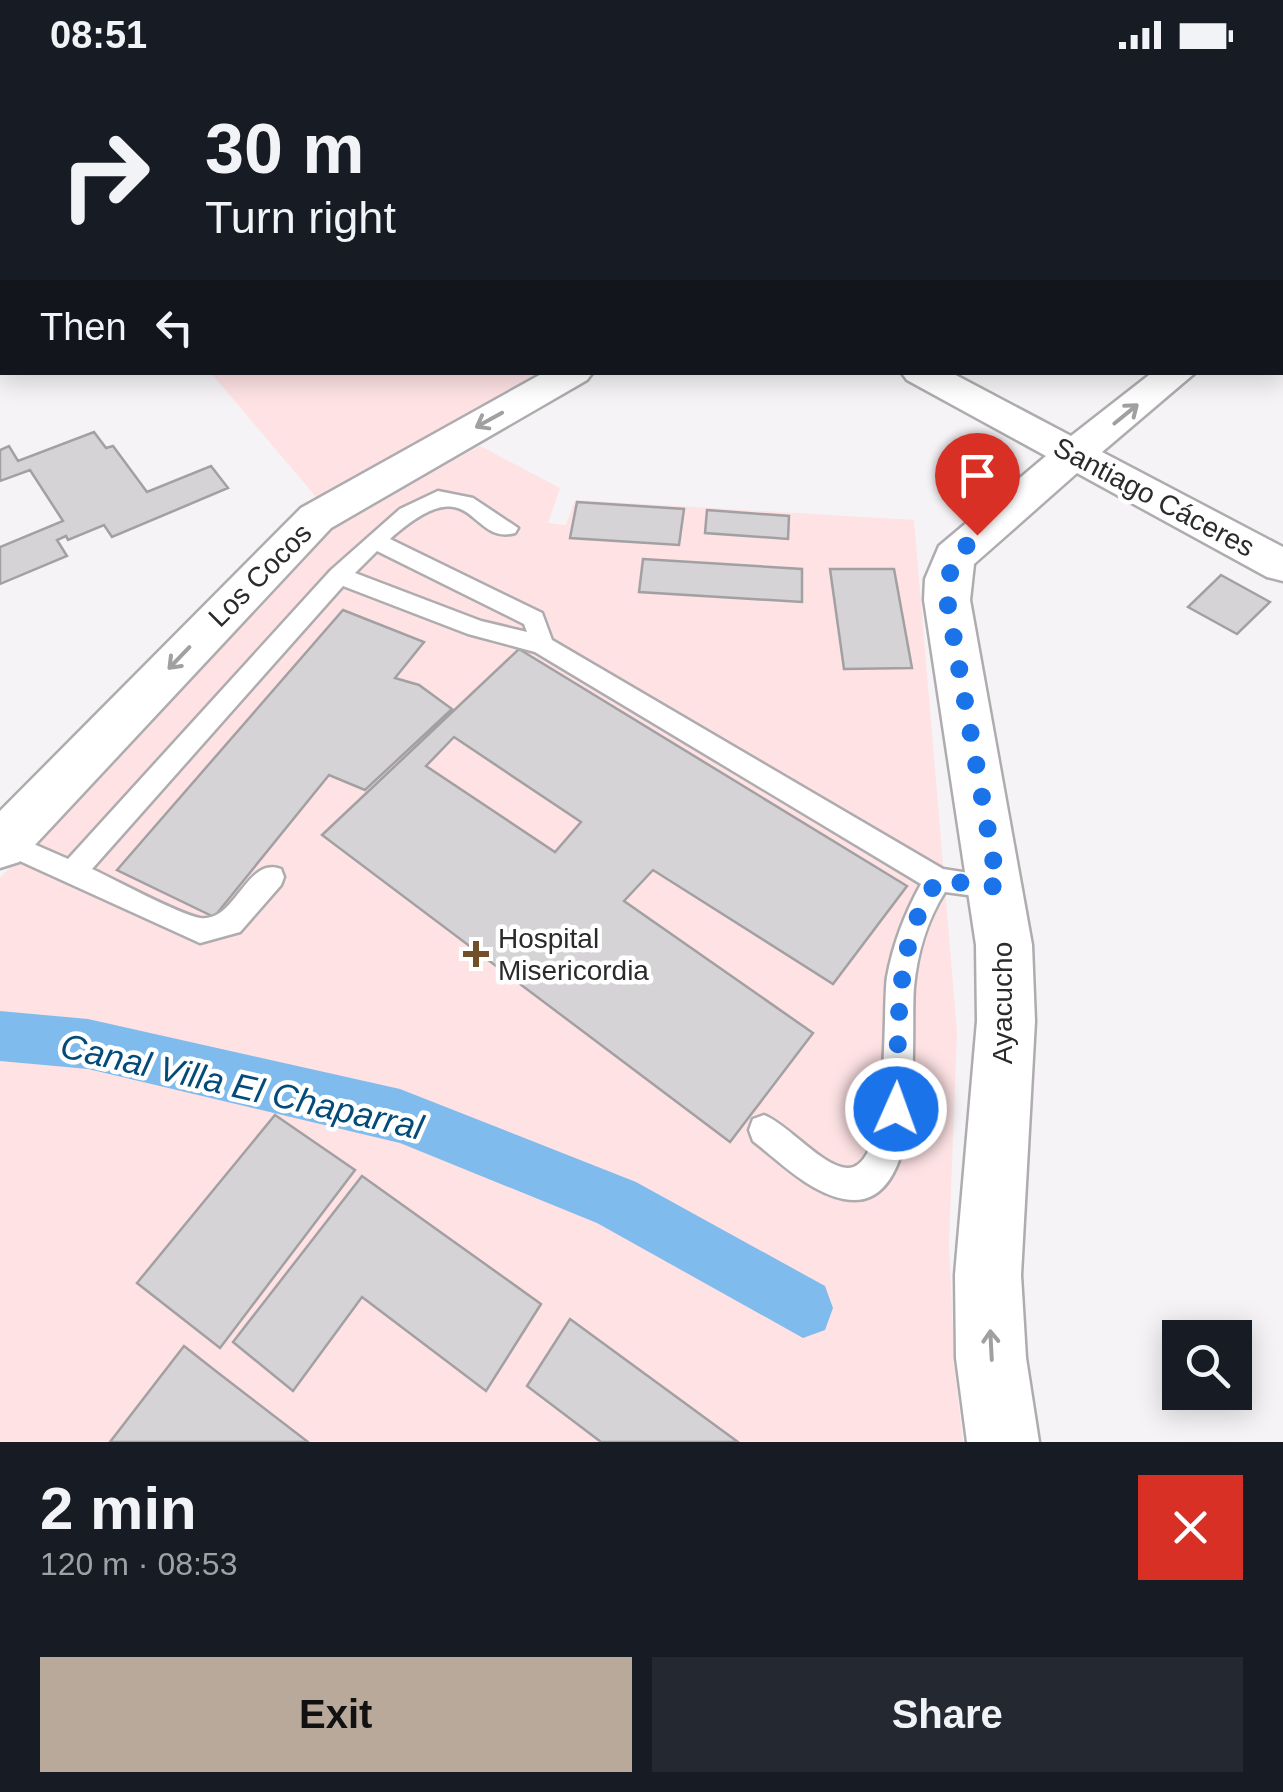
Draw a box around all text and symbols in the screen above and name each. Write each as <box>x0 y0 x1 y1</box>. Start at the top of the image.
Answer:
text: 08:51 <box>50 14 147 56</box>
icon: right <box>40 110 170 240</box>
text: 30 m <box>205 110 365 188</box>
text: Turn right <box>205 192 396 243</box>
icon: left <box>147 300 202 355</box>
text: Then <box>40 306 127 348</box>
one-way arrow <box>1112 403 1138 425</box>
one-way arrow <box>475 411 504 431</box>
street label: Santiago Cáceres <box>1048 431 1260 563</box>
pin <box>935 433 1020 536</box>
icon: arrive <box>950 448 1005 503</box>
street label: Los Cocos <box>202 517 318 633</box>
one-way arrow <box>168 645 191 670</box>
place label: Hospital Misericordia <box>498 923 649 986</box>
marker: Hospital Misericordia <box>463 941 489 967</box>
street label: Ayacucho <box>987 942 1018 1064</box>
water label: Canal Villa El Chaparral <box>57 1025 428 1147</box>
position arrow <box>844 1057 948 1161</box>
map controls <box>1162 1320 1252 1410</box>
button: search <box>1162 1320 1252 1410</box>
one-way arrow <box>981 1330 1000 1362</box>
text: 2 min <box>40 1475 197 1542</box>
button: close <box>1138 1475 1243 1580</box>
text: 120 m · 08:53 <box>40 1546 237 1582</box>
button: Exit <box>40 1657 632 1772</box>
button: Share <box>652 1657 1243 1772</box>

